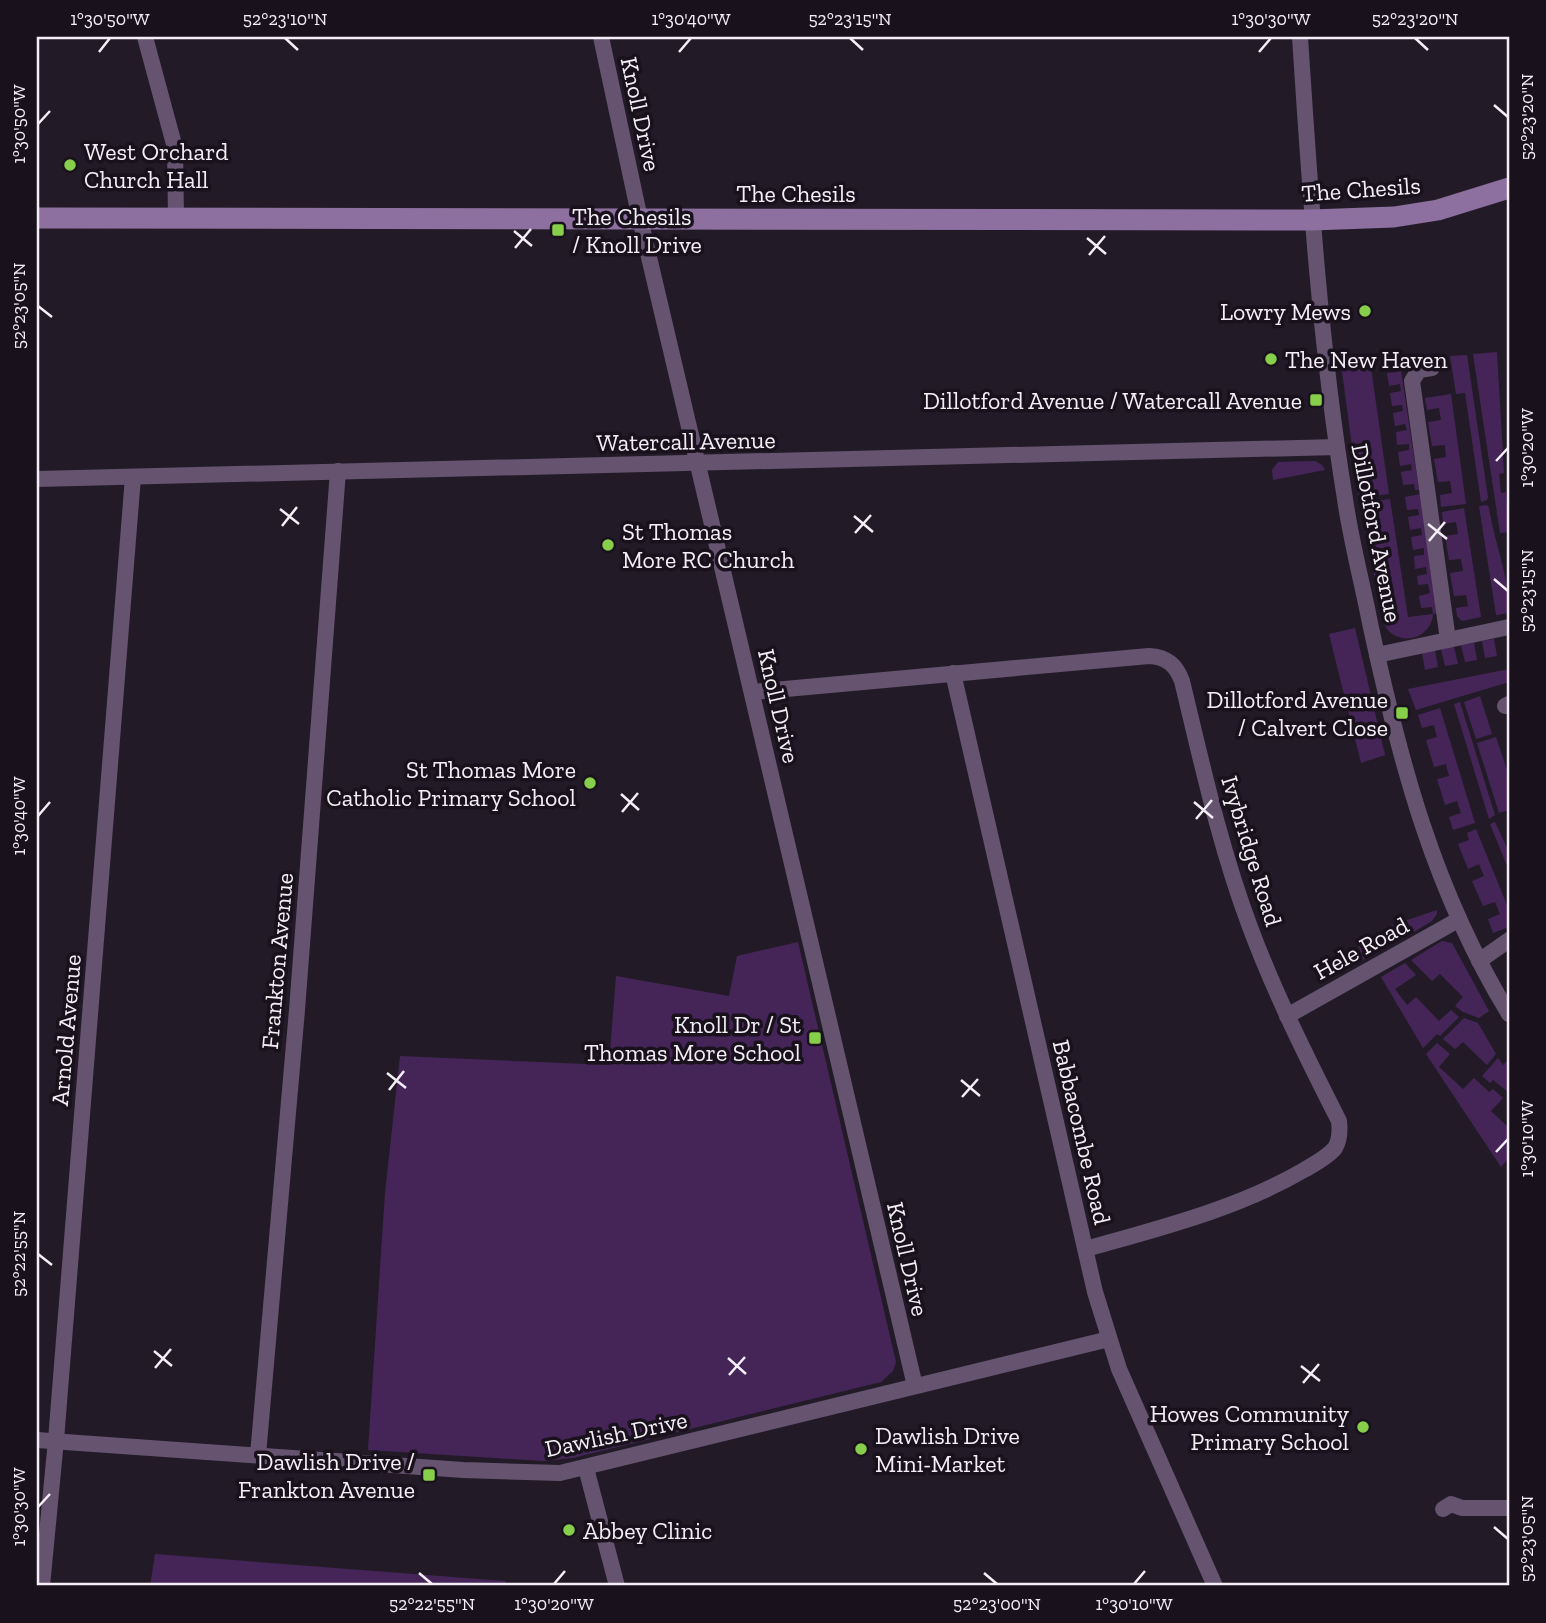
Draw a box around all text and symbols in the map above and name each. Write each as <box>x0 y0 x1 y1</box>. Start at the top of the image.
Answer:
text: 1°30'50"W <box>70 8 150 30</box>
text: 52°23'10"N <box>243 8 327 30</box>
text: 1°30'40"W <box>651 8 731 30</box>
text: 52°23'15"N <box>808 8 892 30</box>
text: 1°30'30"W <box>1232 8 1311 30</box>
text: 52°23'20"N <box>1372 8 1458 30</box>
street label: Knoll Drive <box>615 54 667 174</box>
text: 52°23'20"N <box>1516 74 1538 160</box>
text: 1°30'50"W <box>8 84 30 164</box>
place label: West Orchard Church Hall <box>84 137 228 194</box>
marker: West Orchard Church Hall <box>62 157 78 173</box>
street label: The Chesils <box>1300 170 1422 208</box>
street label: The Chesils <box>736 179 856 208</box>
place label: The Chesils / Knoll Drive <box>572 202 702 259</box>
marker: The Chesils / Knoll Drive <box>550 222 566 238</box>
text: 52°23'05"N <box>8 263 30 349</box>
place label: Lowry Mews <box>1220 297 1351 326</box>
marker: Lowry Mews <box>1357 303 1373 319</box>
place label: The New Haven <box>1285 345 1448 374</box>
marker: The New Haven <box>1263 351 1279 367</box>
place label: Dillotford Avenue / Watercall Avenue <box>923 386 1302 415</box>
marker: Dillotford Avenue / Watercall Avenue <box>1308 392 1324 408</box>
text: 1°30'20"W <box>1516 408 1538 488</box>
street label: Watercall Avenue <box>596 425 776 457</box>
street label: Dillotford Avenue <box>1345 441 1409 625</box>
place label: St Thomas More RC Church <box>622 517 795 574</box>
marker: St Thomas More RC Church <box>600 537 616 553</box>
text: 52°23'15"N <box>1516 549 1538 633</box>
street label: Knoll Drive <box>752 646 806 766</box>
place label: Dillotford Avenue / Calvert Close <box>1207 685 1388 742</box>
marker: Dillotford Avenue / Calvert Close <box>1394 705 1410 721</box>
place label: St Thomas More Catholic Primary School <box>326 755 576 812</box>
street label: Ivybridge Road <box>1215 772 1289 930</box>
marker: St Thomas More Catholic Primary School <box>582 775 598 791</box>
text: 1°30'40"W <box>8 776 30 856</box>
street label: Frankton Avenue <box>255 872 299 1050</box>
street label: Hele Road <box>1309 910 1413 986</box>
street label: Arnold Avenue <box>45 953 87 1107</box>
place label: Knoll Dr / St Thomas More School <box>584 1010 801 1067</box>
marker: Knoll Dr / St Thomas More School <box>807 1030 823 1046</box>
street label: Babbacombe Road <box>1047 1037 1117 1227</box>
text: 1°30'10"W <box>1516 1100 1538 1178</box>
street label: Knoll Drive <box>881 1199 935 1319</box>
text: 52°22'55"N <box>8 1211 30 1297</box>
place label: Howes Community Primary School <box>1150 1399 1350 1456</box>
street label: Dawlish Drive <box>542 1405 690 1463</box>
marker: Howes Community Primary School <box>1355 1419 1371 1435</box>
place label: Dawlish Drive Mini-Market <box>875 1421 1020 1478</box>
marker: Dawlish Drive Mini-Market <box>853 1441 869 1457</box>
place label: Dawlish Drive / Frankton Avenue <box>238 1447 415 1504</box>
text: 1°30'30"W <box>8 1467 30 1546</box>
marker: Dawlish Drive / Frankton Avenue <box>421 1467 437 1483</box>
text: 52°23'05"N <box>1516 1496 1538 1582</box>
place label: Abbey Clinic <box>583 1516 712 1545</box>
marker: Abbey Clinic <box>561 1522 577 1538</box>
text: 52°22'55"N <box>389 1593 475 1615</box>
text: 1°30'20"W <box>514 1593 594 1615</box>
text: 52°23'00"N <box>953 1593 1041 1615</box>
text: 1°30'10"W <box>1095 1593 1173 1615</box>

